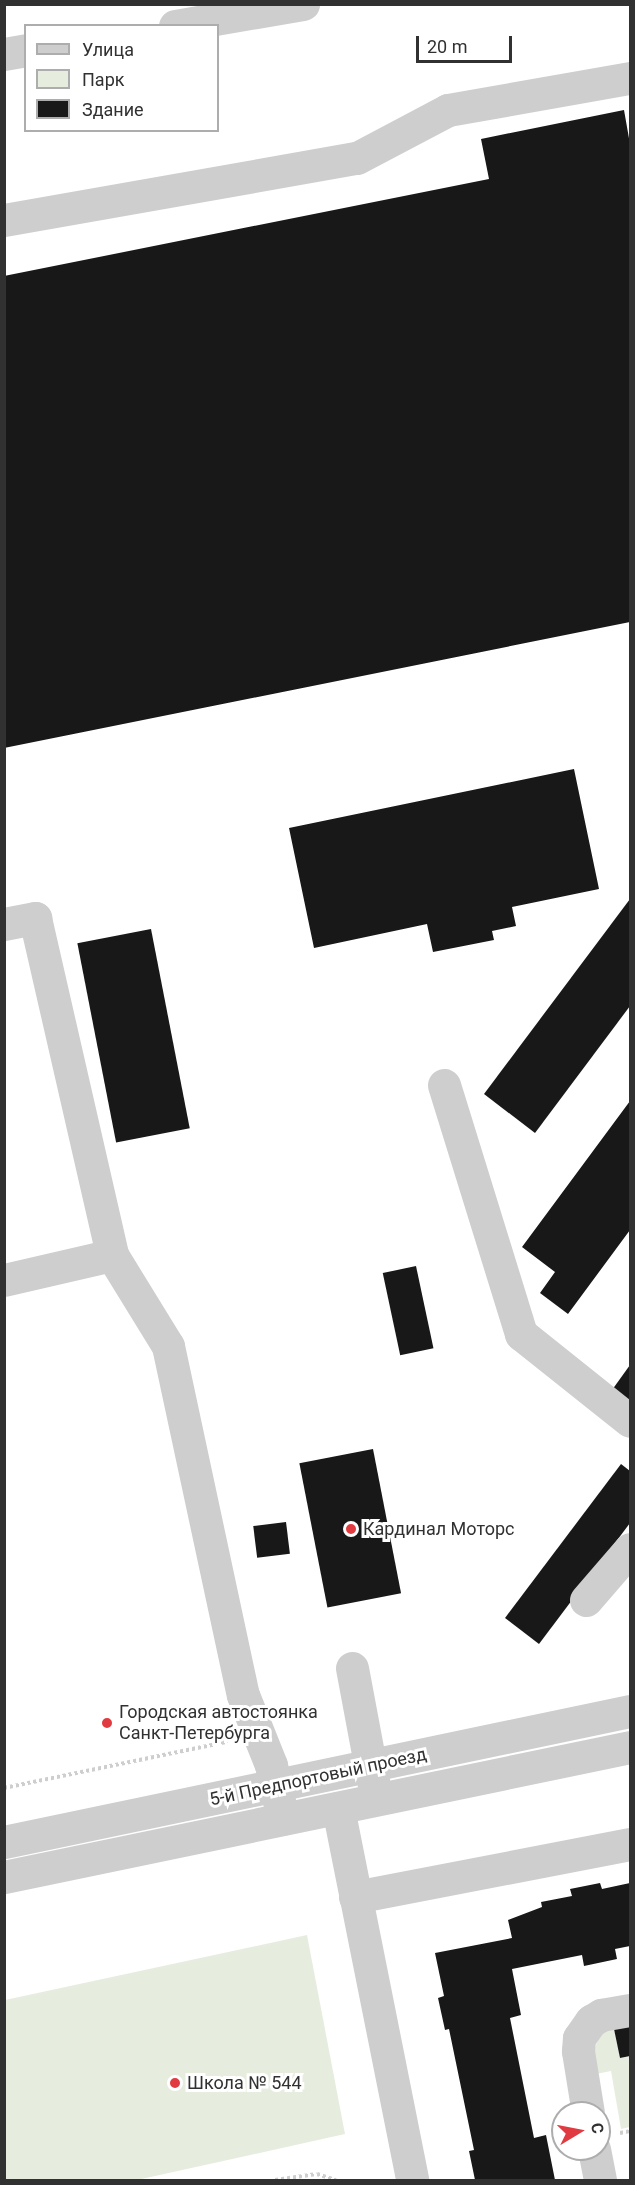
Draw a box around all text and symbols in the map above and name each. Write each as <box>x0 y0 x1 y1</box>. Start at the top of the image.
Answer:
legend <box>24 24 219 132</box>
scale bar <box>419 24 515 62</box>
text: 20 m <box>427 36 467 57</box>
text: Улица <box>82 39 134 60</box>
text: Парк <box>82 69 124 90</box>
text: Здание <box>82 99 144 120</box>
place label: Кардинал Моторс <box>363 1518 514 1540</box>
marker: Кардинал Моторс <box>344 1522 358 1536</box>
place label: Городская автостоянка Санкт-Петербурга <box>119 1702 318 1744</box>
marker: Городская автостоянка Санкт-Петербурга <box>100 1716 114 1730</box>
street label: 5-й Предпортовый проезд <box>208 1743 428 1811</box>
place label: Школа № 544 <box>187 2072 302 2094</box>
marker: Школа № 544 <box>168 2076 182 2090</box>
north arrow <box>551 2101 611 2161</box>
text: С <box>587 2121 608 2135</box>

